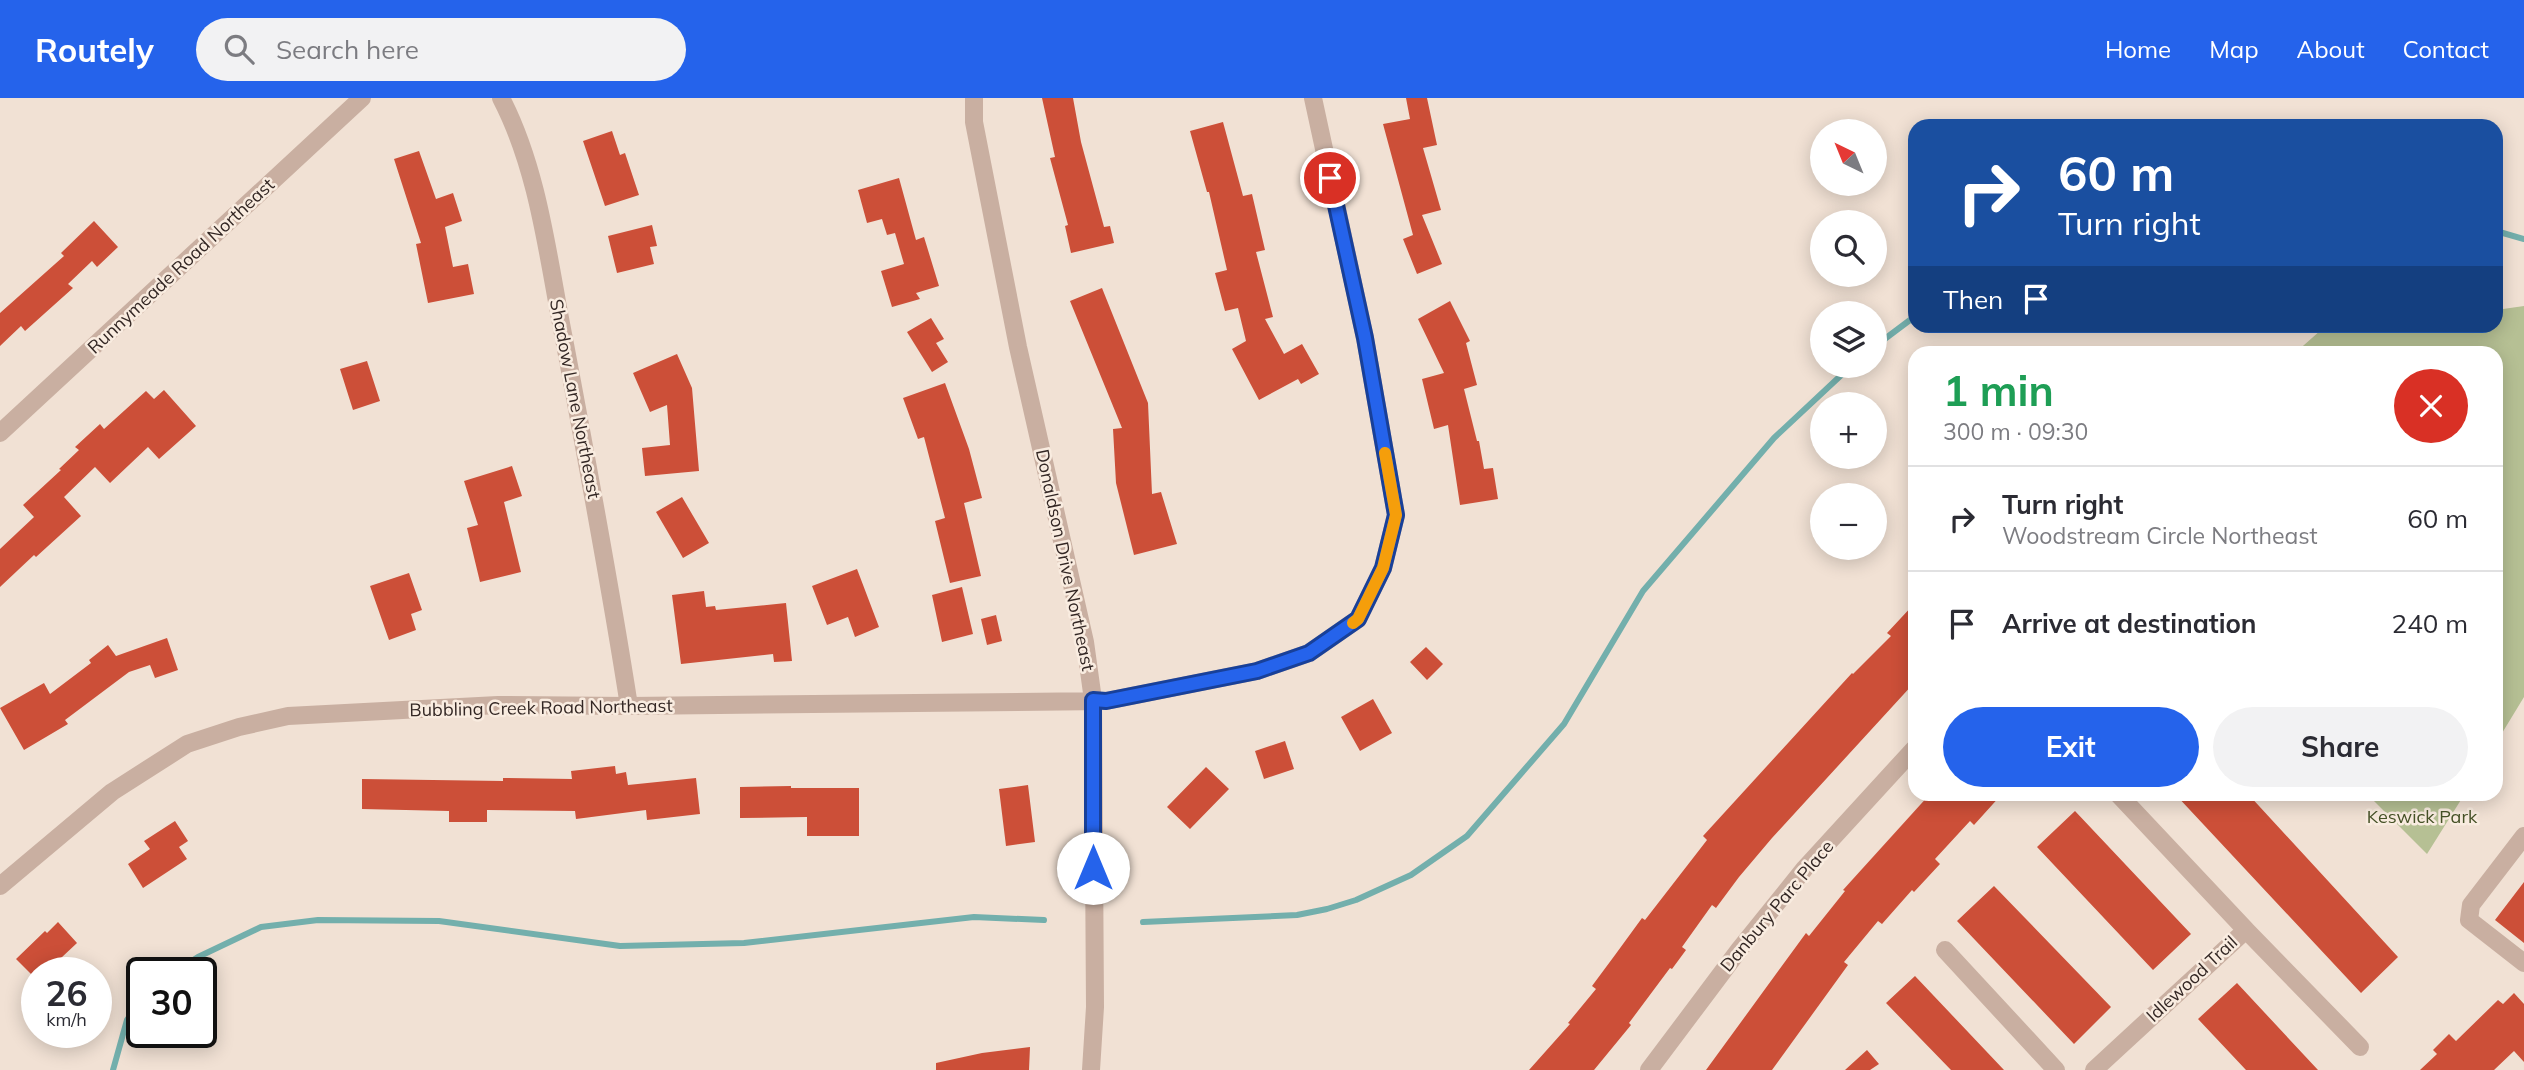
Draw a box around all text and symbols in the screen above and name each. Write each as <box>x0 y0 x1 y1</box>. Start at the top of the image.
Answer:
search box <box>196 18 686 81</box>
text: Routely <box>35 29 154 70</box>
icon: search <box>220 30 258 68</box>
text: Search here <box>276 33 419 66</box>
text: Home <box>2105 34 2171 64</box>
text: Map <box>2209 34 2259 64</box>
text: About <box>2297 34 2365 64</box>
text: Contact <box>2403 34 2489 64</box>
north arrow <box>1810 119 1886 196</box>
map controls <box>1810 119 1887 560</box>
text: 60 m <box>2058 142 2174 203</box>
icon: right <box>1943 147 2034 238</box>
pin <box>1300 148 1360 208</box>
icon: arrive <box>1311 159 1349 197</box>
street label: Runnymeade Road Northeast <box>82 173 279 358</box>
text: Turn right <box>2058 203 2201 243</box>
button: search <box>1810 210 1887 287</box>
icon: arrive <box>2017 280 2055 318</box>
text: Then <box>1943 283 2003 316</box>
street label: Shadow Lane Northeast <box>545 297 606 501</box>
button: layers <box>1810 301 1887 378</box>
text: 1 min <box>1943 364 2054 417</box>
button: close <box>2394 369 2468 443</box>
button: + <box>1810 392 1887 469</box>
text: 300 m · 09:30 <box>1943 417 2088 446</box>
street label: Donaldson Drive Northeast <box>1031 447 1100 673</box>
button: − <box>1810 483 1887 560</box>
text: Turn right <box>2002 488 2123 521</box>
icon: right <box>1943 500 1981 538</box>
text: 60 m <box>2407 502 2468 535</box>
text: Woodstream Circle Northeast <box>2002 521 2318 550</box>
icon: arrive <box>1943 605 1981 643</box>
text: Arrive at destination <box>2002 607 2257 640</box>
text: 240 m <box>2392 607 2468 640</box>
street label: Bubbling Creek Road Northeast <box>409 694 673 721</box>
button: Exit <box>1943 707 2199 787</box>
button: Share <box>2213 707 2468 787</box>
park label: Keswick Park <box>2367 805 2478 828</box>
position arrow <box>1056 831 1130 905</box>
street label: Danbury Parc Place <box>1715 835 1838 976</box>
street label: Idlewood Trail <box>2141 931 2242 1027</box>
speed limit sign: 30 <box>126 957 217 1048</box>
text: 26 <box>45 971 88 1015</box>
text: km/h <box>46 1008 87 1031</box>

